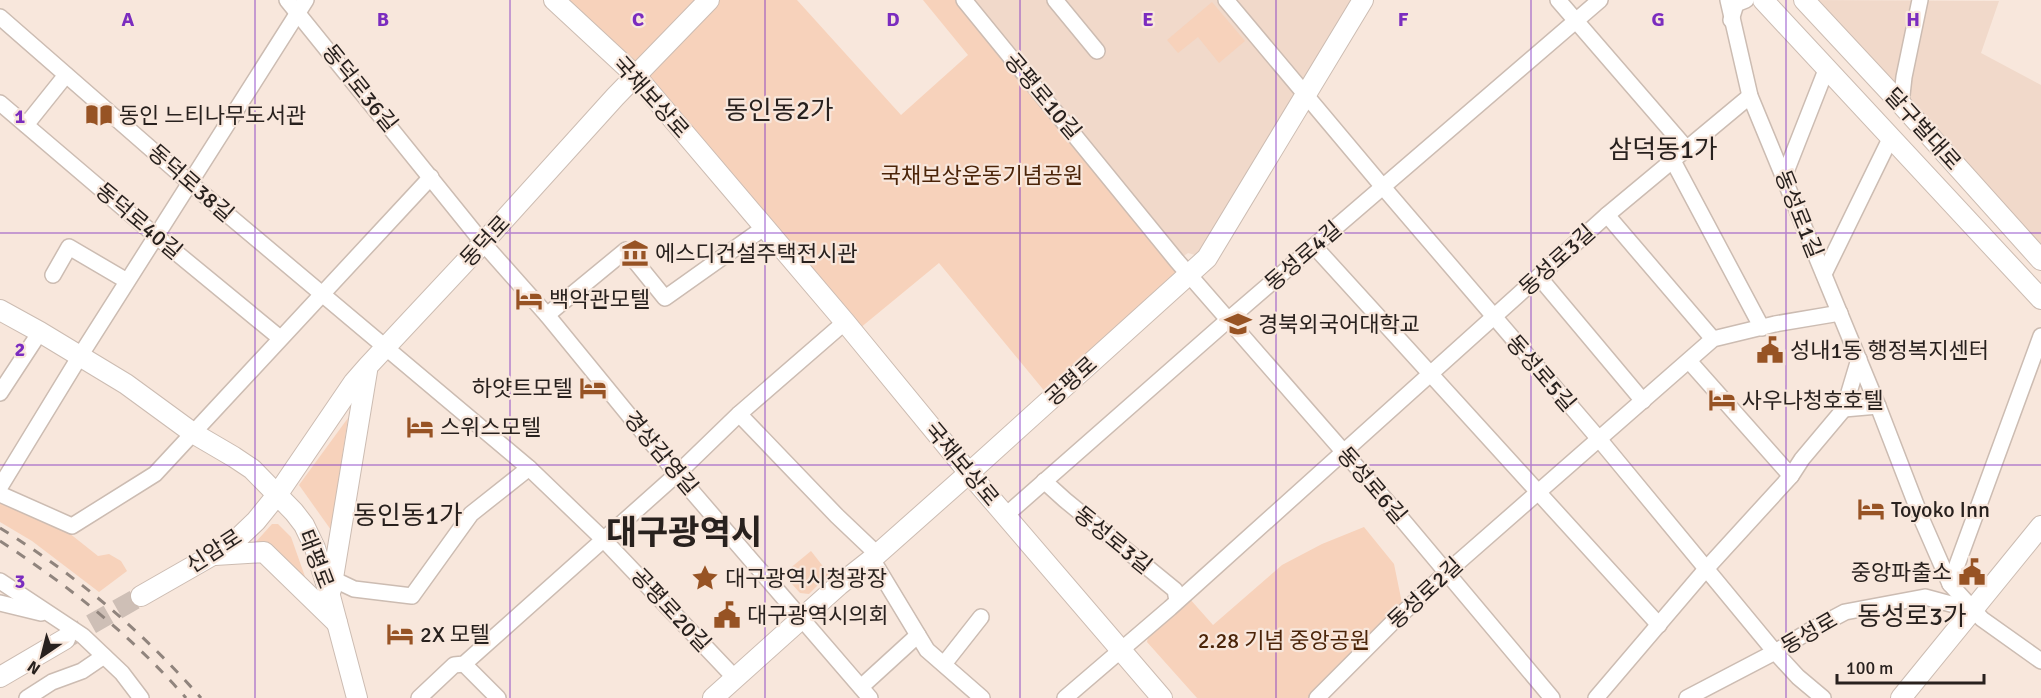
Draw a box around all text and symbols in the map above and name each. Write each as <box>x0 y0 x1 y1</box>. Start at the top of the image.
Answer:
text: A <box>122 7 135 32</box>
text: B <box>377 7 389 32</box>
text: C <box>632 7 644 32</box>
text: D <box>886 7 900 32</box>
text: E <box>1142 7 1154 32</box>
text: F <box>1398 7 1409 32</box>
text: G <box>1651 7 1665 32</box>
text: H <box>1906 7 1920 32</box>
street label: 동덕로36길 <box>317 39 403 137</box>
street label: 공평로10길 <box>999 47 1087 145</box>
street label: 국채보상로 <box>607 50 695 144</box>
street label: 달구벌대로 <box>1879 82 1967 176</box>
district label: 동인동2가 <box>724 95 834 127</box>
library icon: 동인 느티나무도서관 <box>84 100 114 130</box>
place label: 동인 느티나무도서관 <box>119 102 306 129</box>
text: 1 <box>15 104 26 129</box>
district label: 삼덕동1가 <box>1608 134 1718 166</box>
street label: 동덕로38길 <box>143 138 239 228</box>
park label: 국채보상운동기념공원 <box>881 162 1083 189</box>
street label: 동성로1길 <box>1769 166 1829 262</box>
street label: 동덕로40길 <box>90 177 188 265</box>
street label: 동덕로 <box>454 210 516 272</box>
street label: 동성로4길 <box>1259 215 1347 297</box>
street label: 동성로3길 <box>1513 219 1601 301</box>
museum icon: 에스디건설주택전시관 <box>620 238 650 268</box>
place label: 에스디건설주택전시관 <box>655 240 857 267</box>
hotel icon: 백악관모텔 <box>514 284 544 314</box>
place label: 백악관모텔 <box>549 286 650 313</box>
school or university icon: 경북외국어대학교 <box>1223 309 1253 339</box>
place label: 경북외국어대학교 <box>1258 311 1420 338</box>
street label: 동성로5길 <box>1500 329 1582 417</box>
public building icon: 성내1동 행정복지센터 <box>1755 335 1785 365</box>
text: 2 <box>15 337 25 362</box>
place label: 성내1동 행정복지센터 <box>1790 337 1989 364</box>
street label: 공평로 <box>1039 351 1103 411</box>
hotel icon: 하얏트모텔 <box>578 373 608 403</box>
place label: 하얏트모텔 <box>472 375 573 402</box>
hotel icon: 사우나청호호텔 <box>1707 385 1737 415</box>
place label: 사우나청호호텔 <box>1742 387 1884 414</box>
street label: 경상감영길 <box>618 406 704 500</box>
hotel icon: 스위스모텔 <box>405 412 435 442</box>
place label: 스위스모텔 <box>440 414 541 441</box>
street label: 국채보상로 <box>919 417 1005 511</box>
street label: 동성로6길 <box>1331 441 1413 529</box>
hotel icon: Toyoko Inn <box>1856 494 1886 524</box>
place label: Toyoko Inn <box>1891 496 1990 523</box>
district label: 동인동1가 <box>353 500 463 532</box>
street label: 동성로3길 <box>1068 500 1158 580</box>
district label: 대구광역시 <box>606 512 762 554</box>
street label: 신암로 <box>181 523 247 579</box>
street label: 태평로 <box>293 526 339 592</box>
street label: 동성로2길 <box>1382 551 1468 635</box>
public building icon: 중앙파출소 <box>1957 557 1987 587</box>
place label: 중앙파출소 <box>1851 559 1952 586</box>
street label: 공평로20길 <box>625 562 717 658</box>
place icon: 대구광역시청광장 <box>690 563 720 593</box>
place label: 대구광역시청광장 <box>725 565 887 592</box>
text: 3 <box>15 569 25 594</box>
public building icon: 대구광역시의회 <box>712 600 742 630</box>
district label: 동성로3가 <box>1857 601 1967 633</box>
place label: 대구광역시의회 <box>747 602 889 629</box>
street label: 동성로 <box>1776 606 1842 660</box>
hotel icon: 2X 모텔 <box>385 619 415 649</box>
place label: 2X 모텔 <box>420 621 490 648</box>
north arrow <box>12 626 72 686</box>
park label: 2.28 기념 중앙공원 <box>1198 627 1370 654</box>
scale bar <box>1837 647 1984 685</box>
text: N <box>24 656 44 679</box>
text: 100 m <box>1846 657 1893 679</box>

